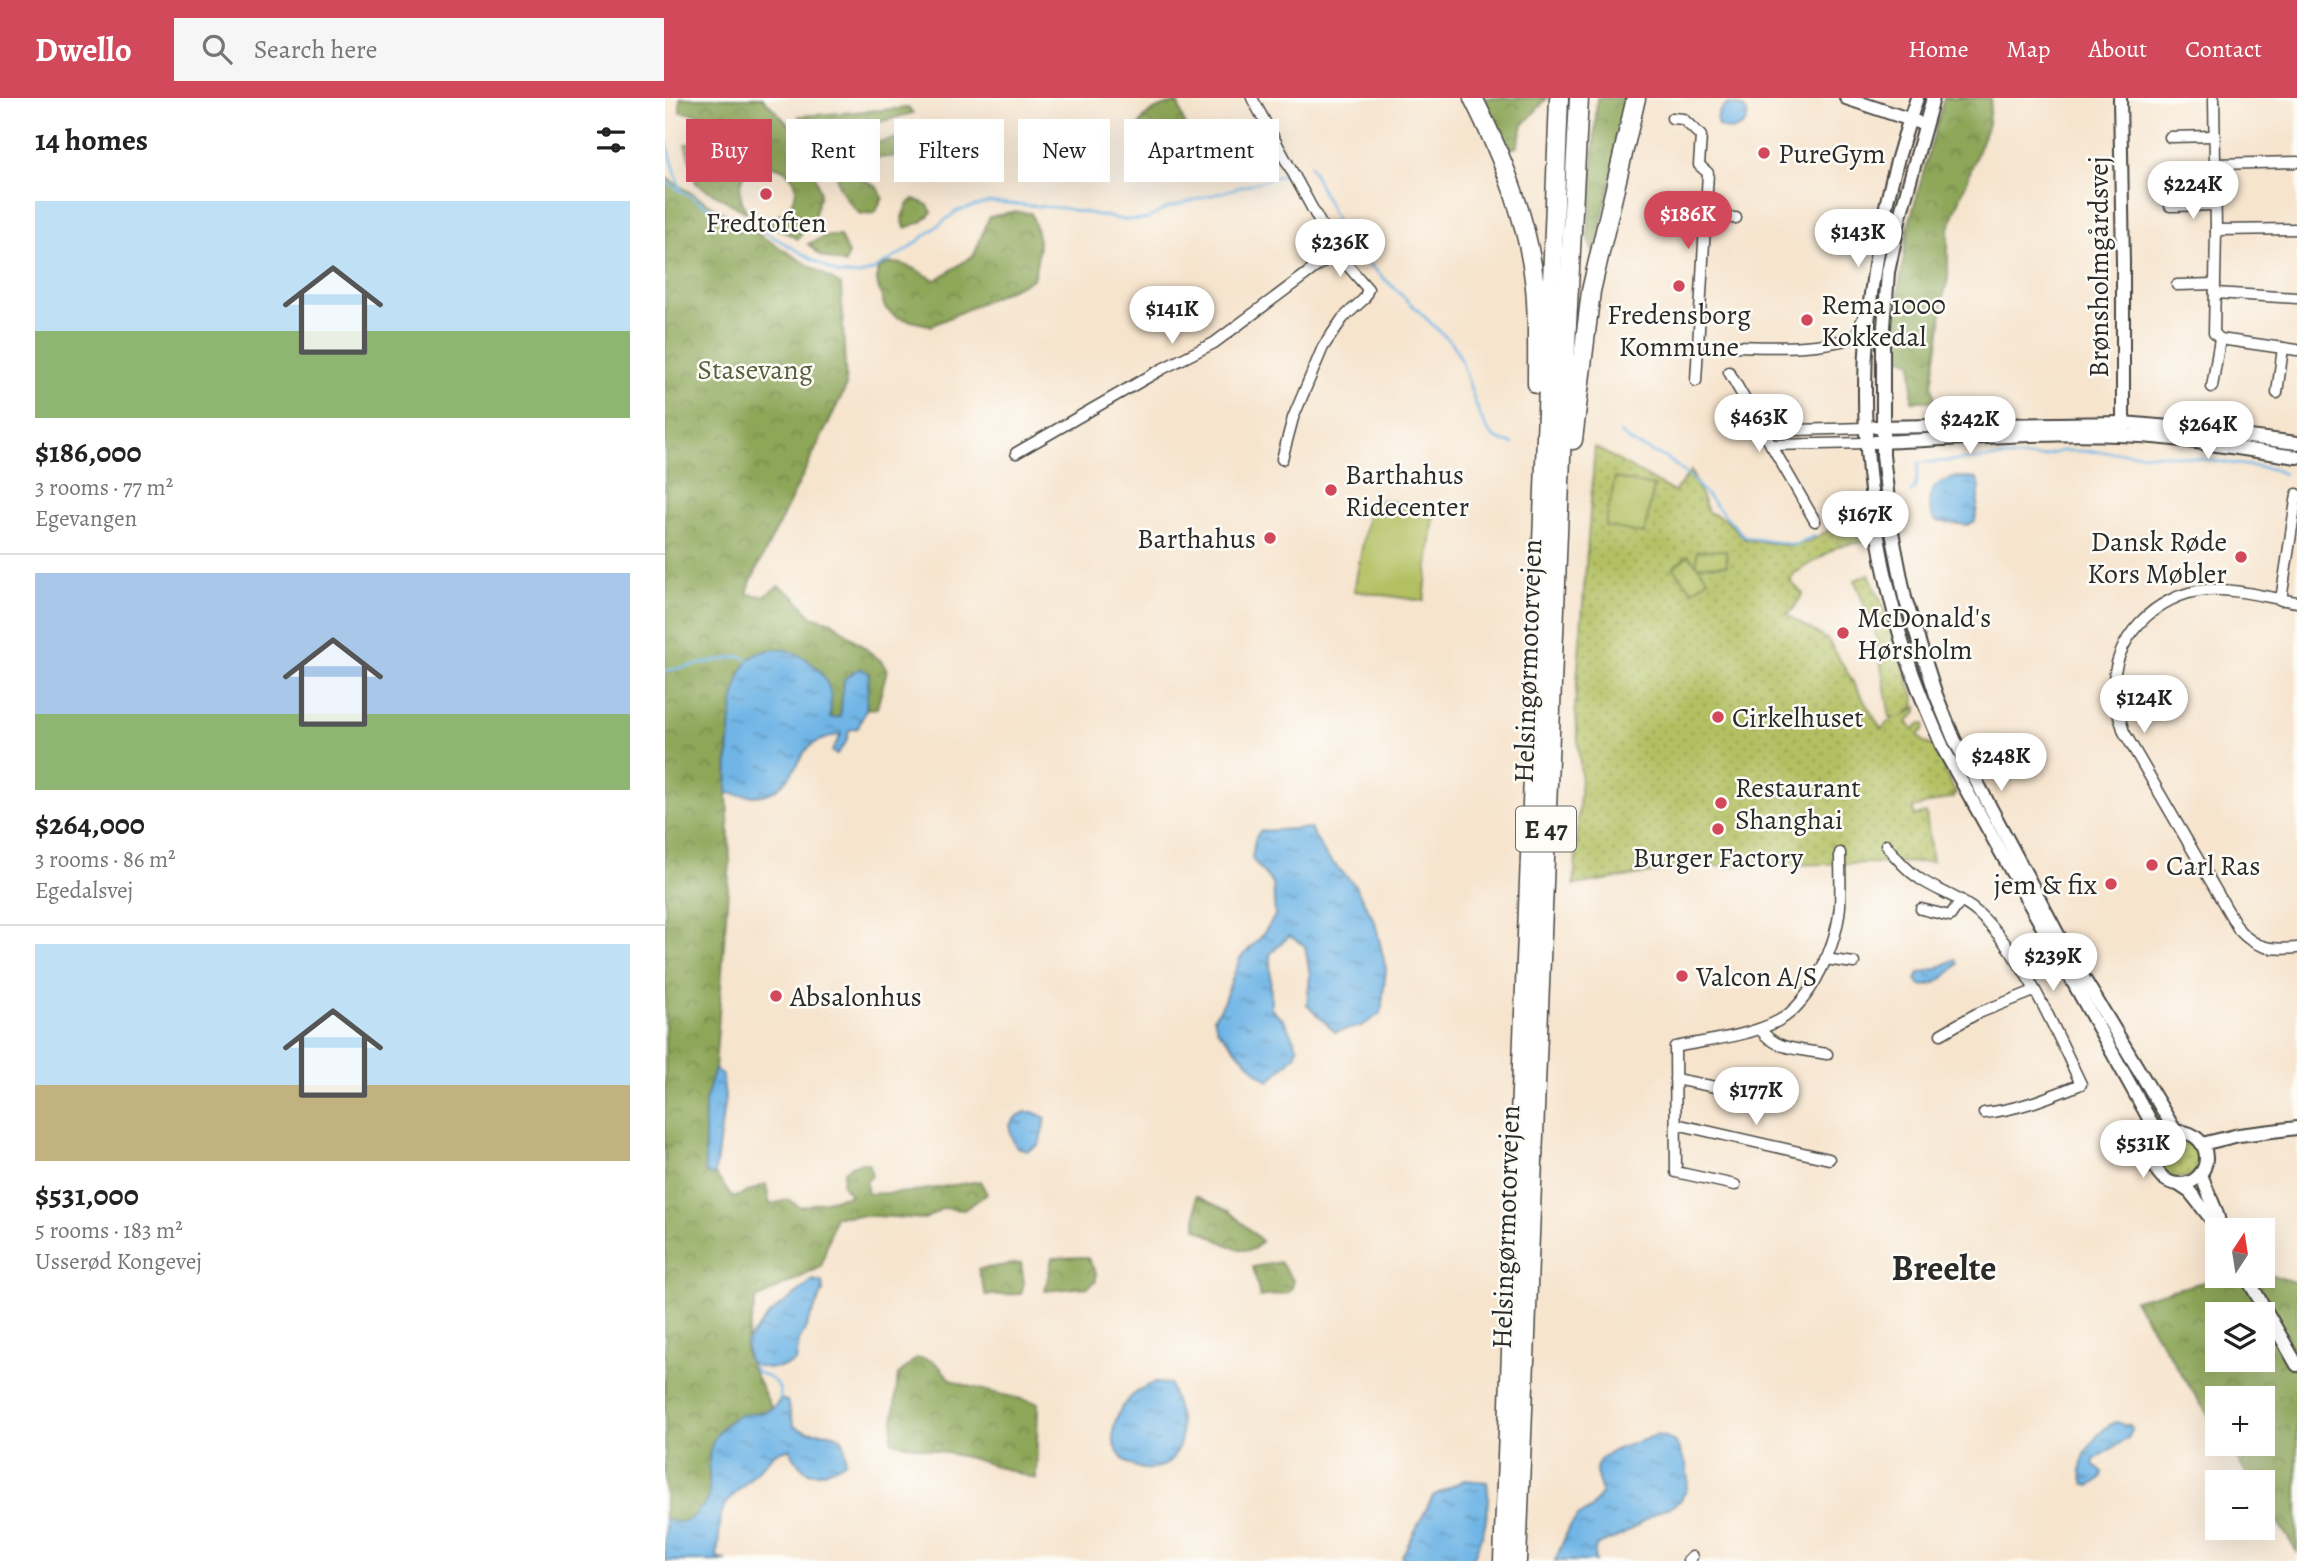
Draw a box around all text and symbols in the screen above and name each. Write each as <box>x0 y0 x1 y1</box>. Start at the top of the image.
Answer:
search box <box>174 18 664 81</box>
text: Dwello <box>35 27 132 72</box>
icon: search <box>198 30 236 68</box>
text: Search here <box>254 32 377 67</box>
text: Home <box>1908 33 1969 65</box>
text: Map <box>2007 33 2051 65</box>
text: About <box>2089 33 2147 65</box>
text: Contact <box>2185 33 2262 65</box>
chip: Buy <box>686 119 772 182</box>
chip: Rent <box>786 119 880 182</box>
chip: Filters <box>894 119 1004 182</box>
chip: New <box>1018 119 1110 182</box>
chip: Apartment <box>1124 119 1279 182</box>
text: 14 homes <box>35 120 148 160</box>
icon: filters <box>592 121 630 159</box>
place label: PureGym <box>1778 135 1885 173</box>
marker: PureGym <box>1756 145 1772 161</box>
street label: Brønsholmgårdsvej <box>2080 156 2118 378</box>
pin: $224K <box>2144 162 2242 221</box>
text: $224K <box>2164 168 2222 199</box>
marker: Fredtoften <box>758 186 774 202</box>
pin: $186K <box>1639 192 1737 251</box>
text: $186K <box>1660 198 1716 229</box>
place label: Fredtoften <box>705 204 827 242</box>
pin: $143K <box>1809 209 1907 269</box>
text: $143K <box>1831 216 1885 247</box>
pin: $236K <box>1291 220 1389 279</box>
text: $236K <box>1311 226 1369 257</box>
icon: home <box>270 247 396 373</box>
marker: Fredensborg Kommune <box>1671 278 1687 294</box>
pin: $141K <box>1123 286 1221 346</box>
place label: Rema 1000 Kokkedal <box>1821 286 1946 356</box>
text: $141K <box>1145 293 1199 324</box>
place label: Fredensborg Kommune <box>1607 296 1751 366</box>
marker: Rema 1000 Kokkedal <box>1799 312 1815 328</box>
park label: Stasevang <box>697 351 813 389</box>
pin: $463K <box>1710 394 1808 454</box>
pin: $242K <box>1921 396 2019 456</box>
text: $463K <box>1730 401 1788 432</box>
pin: $264K <box>2159 402 2257 461</box>
text: $242K <box>1941 403 1999 434</box>
text: $264K <box>2179 408 2237 439</box>
text: $186,000 <box>35 432 141 472</box>
place label: Barthahus Ridecenter <box>1345 456 1469 526</box>
text: 3 rooms · 77 m² <box>35 472 173 503</box>
marker: Barthahus Ridecenter <box>1323 482 1339 498</box>
pin: $167K <box>1816 491 1914 551</box>
text: $167K <box>1838 498 1892 529</box>
text: Egevangen <box>35 503 137 534</box>
place label: Barthahus <box>1137 520 1256 558</box>
place label: Dansk Røde Kors Møbler <box>2087 523 2227 593</box>
marker: Barthahus <box>1262 530 1278 546</box>
street label: Helsingørmotorvejen <box>1505 538 1551 784</box>
marker: Dansk Røde Kors Møbler <box>2233 549 2249 565</box>
place label: McDonald's Hørsholm <box>1857 599 1991 669</box>
icon: home <box>270 619 396 745</box>
marker: McDonald's Hørsholm <box>1835 625 1851 641</box>
pin: $124K <box>2095 676 2193 735</box>
text: $124K <box>2116 682 2172 713</box>
place label: Cirkelhuset <box>1732 699 1863 737</box>
marker: Cirkelhuset <box>1710 709 1726 725</box>
pin: $248K <box>1952 734 2050 793</box>
text: $248K <box>1972 740 2030 771</box>
place label: Restaurant Shanghai <box>1735 769 1861 839</box>
marker: Restaurant Shanghai <box>1713 795 1729 811</box>
text: $264,000 <box>35 804 145 844</box>
road number: E 47 <box>1516 806 1576 852</box>
marker: Burger Factory <box>1710 821 1726 837</box>
place label: Burger Factory <box>1633 839 1804 877</box>
text: 3 rooms · 86 m² <box>35 844 176 875</box>
place label: Carl Ras <box>2166 847 2261 885</box>
marker: Carl Ras <box>2144 857 2160 873</box>
place label: jem & fix <box>1994 866 2098 904</box>
text: Egedalsvej <box>35 875 133 906</box>
marker: jem & fix <box>2103 876 2119 892</box>
pin: $239K <box>2004 934 2102 993</box>
text: $239K <box>2024 940 2082 971</box>
place label: Valcon A/S <box>1695 958 1817 996</box>
marker: Valcon A/S <box>1674 968 1690 984</box>
place label: Absalonhus <box>789 978 922 1016</box>
marker: Absalonhus <box>768 988 784 1004</box>
icon: home <box>270 990 396 1116</box>
pin: $177K <box>1707 1068 1805 1127</box>
text: $177K <box>1729 1074 1783 1105</box>
street label: Helsingørmotorvejen <box>1483 1104 1529 1350</box>
pin: $531K <box>2094 1121 2192 1180</box>
text: $531K <box>2116 1127 2170 1158</box>
text: $531,000 <box>35 1175 139 1215</box>
text: 5 rooms · 183 m² <box>35 1215 183 1246</box>
north arrow <box>2205 1218 2275 1288</box>
map controls <box>2205 1218 2275 1540</box>
district label: Breelte <box>1892 1244 1996 1292</box>
text: Usserød Kongevej <box>35 1246 202 1277</box>
button: layers <box>2205 1302 2275 1372</box>
button: + <box>2205 1386 2275 1456</box>
button: − <box>2205 1470 2275 1540</box>

